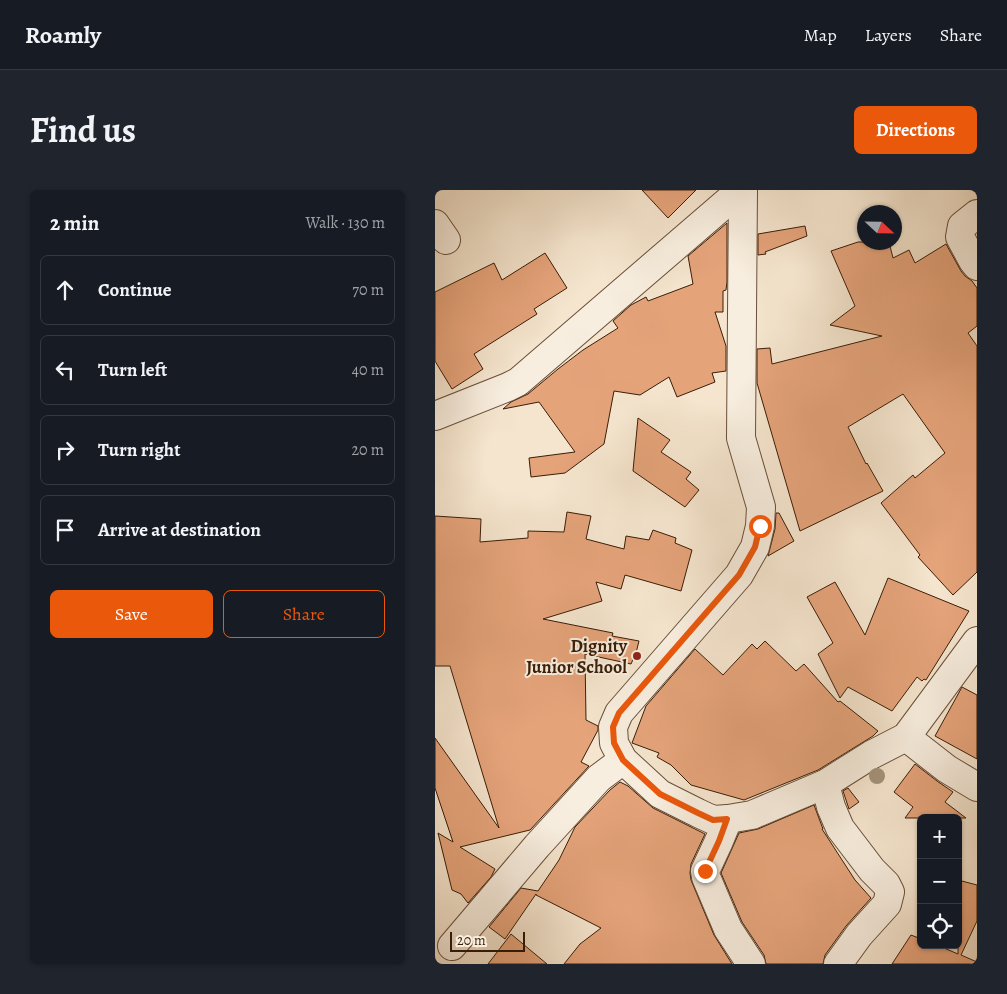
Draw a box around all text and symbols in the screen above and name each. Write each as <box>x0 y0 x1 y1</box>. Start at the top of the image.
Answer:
text: Roamly <box>25 19 101 51</box>
text: Map <box>804 23 837 47</box>
text: Layers <box>865 23 912 47</box>
text: Share <box>940 23 982 47</box>
text: Find us <box>30 106 136 154</box>
button: Directions <box>854 106 977 154</box>
north arrow <box>857 205 902 250</box>
text: 2 min <box>50 209 99 237</box>
text: Walk · 130 m <box>305 212 385 234</box>
icon: ahead <box>51 276 79 304</box>
text: Continue <box>98 277 172 303</box>
text: 70 m <box>352 279 384 301</box>
icon: left <box>51 356 79 384</box>
text: Turn left <box>98 357 167 383</box>
text: 40 m <box>352 359 384 381</box>
icon: right <box>51 436 79 464</box>
text: Turn right <box>98 437 180 463</box>
text: 20 m <box>351 439 384 461</box>
route start <box>749 515 772 538</box>
icon: arrive <box>51 516 79 544</box>
text: Arrive at destination <box>98 517 261 543</box>
button: Save <box>50 590 213 638</box>
button: Share <box>223 590 385 638</box>
place label: Dignity Junior School <box>526 634 628 679</box>
marker: Dignity Junior School <box>631 650 643 662</box>
map controls <box>917 814 962 949</box>
button: + <box>917 814 962 859</box>
button: − <box>917 859 962 904</box>
route end <box>694 860 717 883</box>
button: locate <box>917 904 962 949</box>
scale bar <box>450 929 525 952</box>
text: 20 m <box>457 931 486 950</box>

